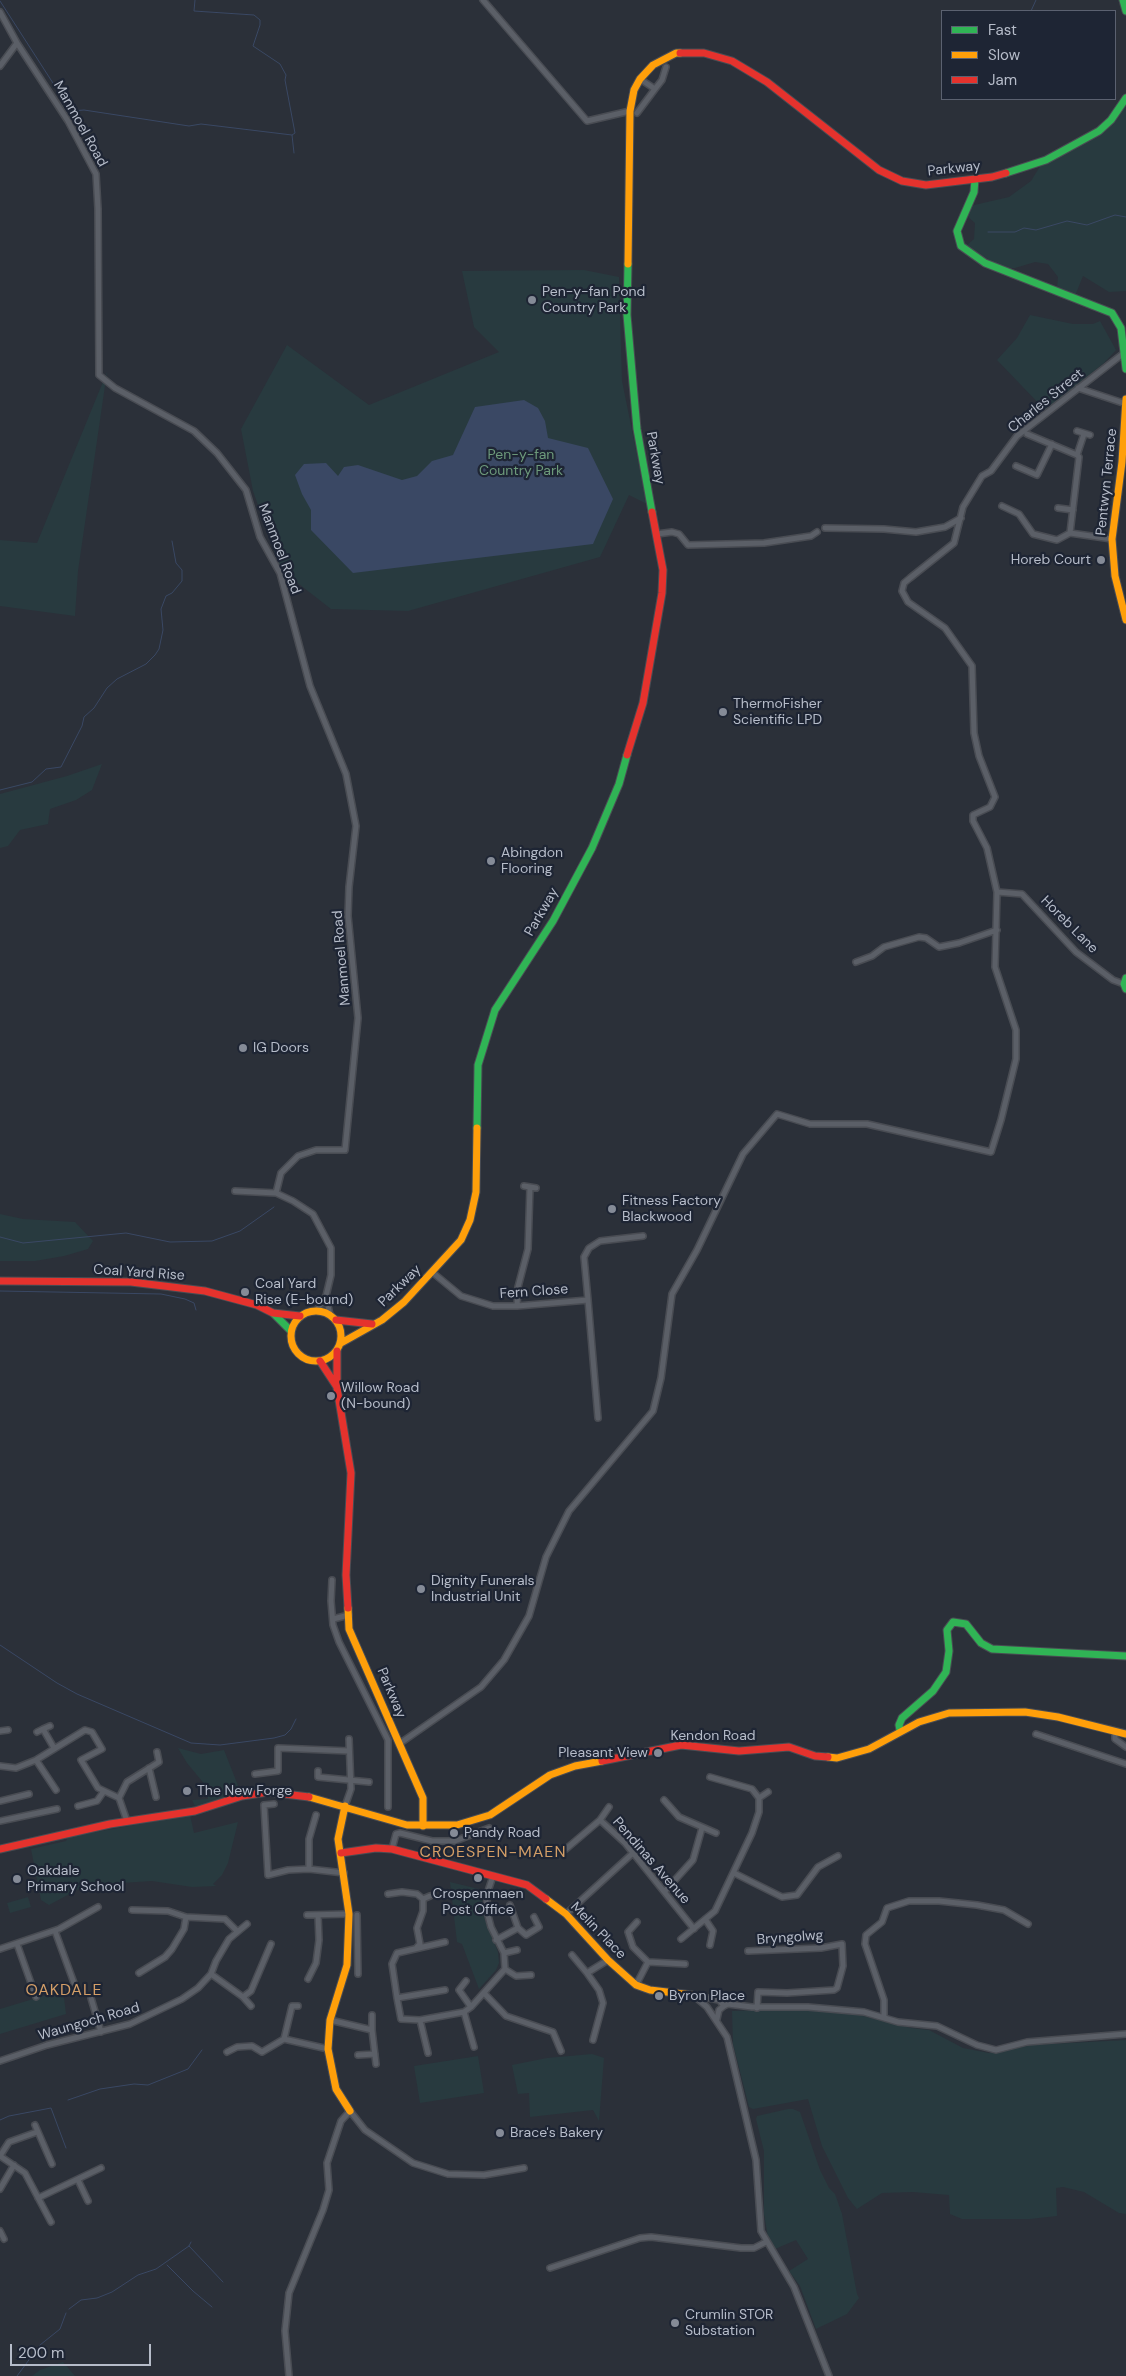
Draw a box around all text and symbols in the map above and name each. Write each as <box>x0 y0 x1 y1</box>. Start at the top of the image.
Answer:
legend <box>941 10 1116 100</box>
text: Fast <box>988 20 1017 40</box>
text: Slow <box>988 45 1020 65</box>
text: Jam <box>988 70 1017 90</box>
street label: Manmoel Road <box>49 78 111 170</box>
street label: Parkway <box>927 158 981 180</box>
place label: Pen-y-fan Pond Country Park <box>542 284 645 316</box>
marker: Pen-y-fan Pond Country Park <box>526 294 538 306</box>
street label: Charles Street <box>1005 365 1087 437</box>
street label: Pentwyn Terrace <box>1093 427 1121 537</box>
street label: Parkway <box>642 430 668 486</box>
park label: Pen-y-fan Country Park <box>479 447 563 480</box>
street label: Manmoel Road <box>254 501 304 597</box>
place label: Horeb Court <box>1011 552 1091 568</box>
marker: Horeb Court <box>1095 554 1107 566</box>
place label: ThermoFisher Scientific LPD <box>733 696 822 729</box>
marker: ThermoFisher Scientific LPD <box>717 706 729 718</box>
place label: Abingdon Flooring <box>501 845 563 878</box>
marker: Abingdon Flooring <box>485 855 497 867</box>
street label: Parkway <box>521 885 563 939</box>
street label: Horeb Lane <box>1037 893 1101 957</box>
street label: Manmoel Road <box>329 910 355 1006</box>
place label: IG Doors <box>253 1040 309 1056</box>
marker: IG Doors <box>237 1042 249 1054</box>
place label: Fitness Factory Blackwood <box>622 1193 721 1226</box>
marker: Fitness Factory Blackwood <box>606 1203 618 1215</box>
street label: Coal Yard Rise <box>93 1261 185 1285</box>
street label: Parkway <box>375 1261 425 1311</box>
place label: Coal Yard Rise (E-bound) <box>255 1276 353 1308</box>
street label: Fern Close <box>499 1281 569 1303</box>
marker: Coal Yard Rise (E-bound) <box>239 1286 251 1298</box>
place label: Willow Road (N-bound) <box>341 1380 419 1412</box>
marker: Willow Road (N-bound) <box>325 1390 337 1402</box>
place label: Dignity Funerals Industrial Unit <box>431 1573 535 1605</box>
marker: Dignity Funerals Industrial Unit <box>415 1583 427 1595</box>
street label: Parkway <box>373 1665 409 1721</box>
street label: Kendon Road <box>670 1728 756 1744</box>
place label: Pleasant View <box>558 1745 648 1761</box>
marker: Pleasant View <box>652 1747 664 1759</box>
place label: The New Forge <box>197 1783 292 1799</box>
marker: The New Forge <box>181 1785 193 1797</box>
street label: Pendinas Avenue <box>609 1814 693 1908</box>
place label: Pandy Road <box>464 1825 540 1841</box>
marker: Pandy Road <box>448 1827 460 1839</box>
district label: CROESPEN-MAEN <box>418 1843 568 1863</box>
place label: Oakdale Primary School <box>27 1863 124 1895</box>
marker: Crospenmaen Post Office <box>472 1872 484 1884</box>
marker: Oakdale Primary School <box>11 1873 23 1885</box>
place label: Crospenmaen Post Office <box>432 1886 524 1918</box>
street label: Melin Place <box>567 1899 629 1963</box>
street label: Bryngolwg <box>756 1927 824 1949</box>
district label: OAKDALE <box>25 1981 103 2001</box>
place label: Byron Place <box>669 1988 745 2004</box>
marker: Byron Place <box>653 1990 665 2002</box>
street label: Waungoch Road <box>36 1999 142 2045</box>
place label: Brace's Bakery <box>510 2125 603 2141</box>
marker: Brace's Bakery <box>494 2127 506 2139</box>
place label: Crumlin STOR Substation <box>685 2307 773 2340</box>
marker: Crumlin STOR Substation <box>669 2317 681 2329</box>
scale bar <box>12 2334 154 2366</box>
text: 200 m <box>18 2343 64 2363</box>

